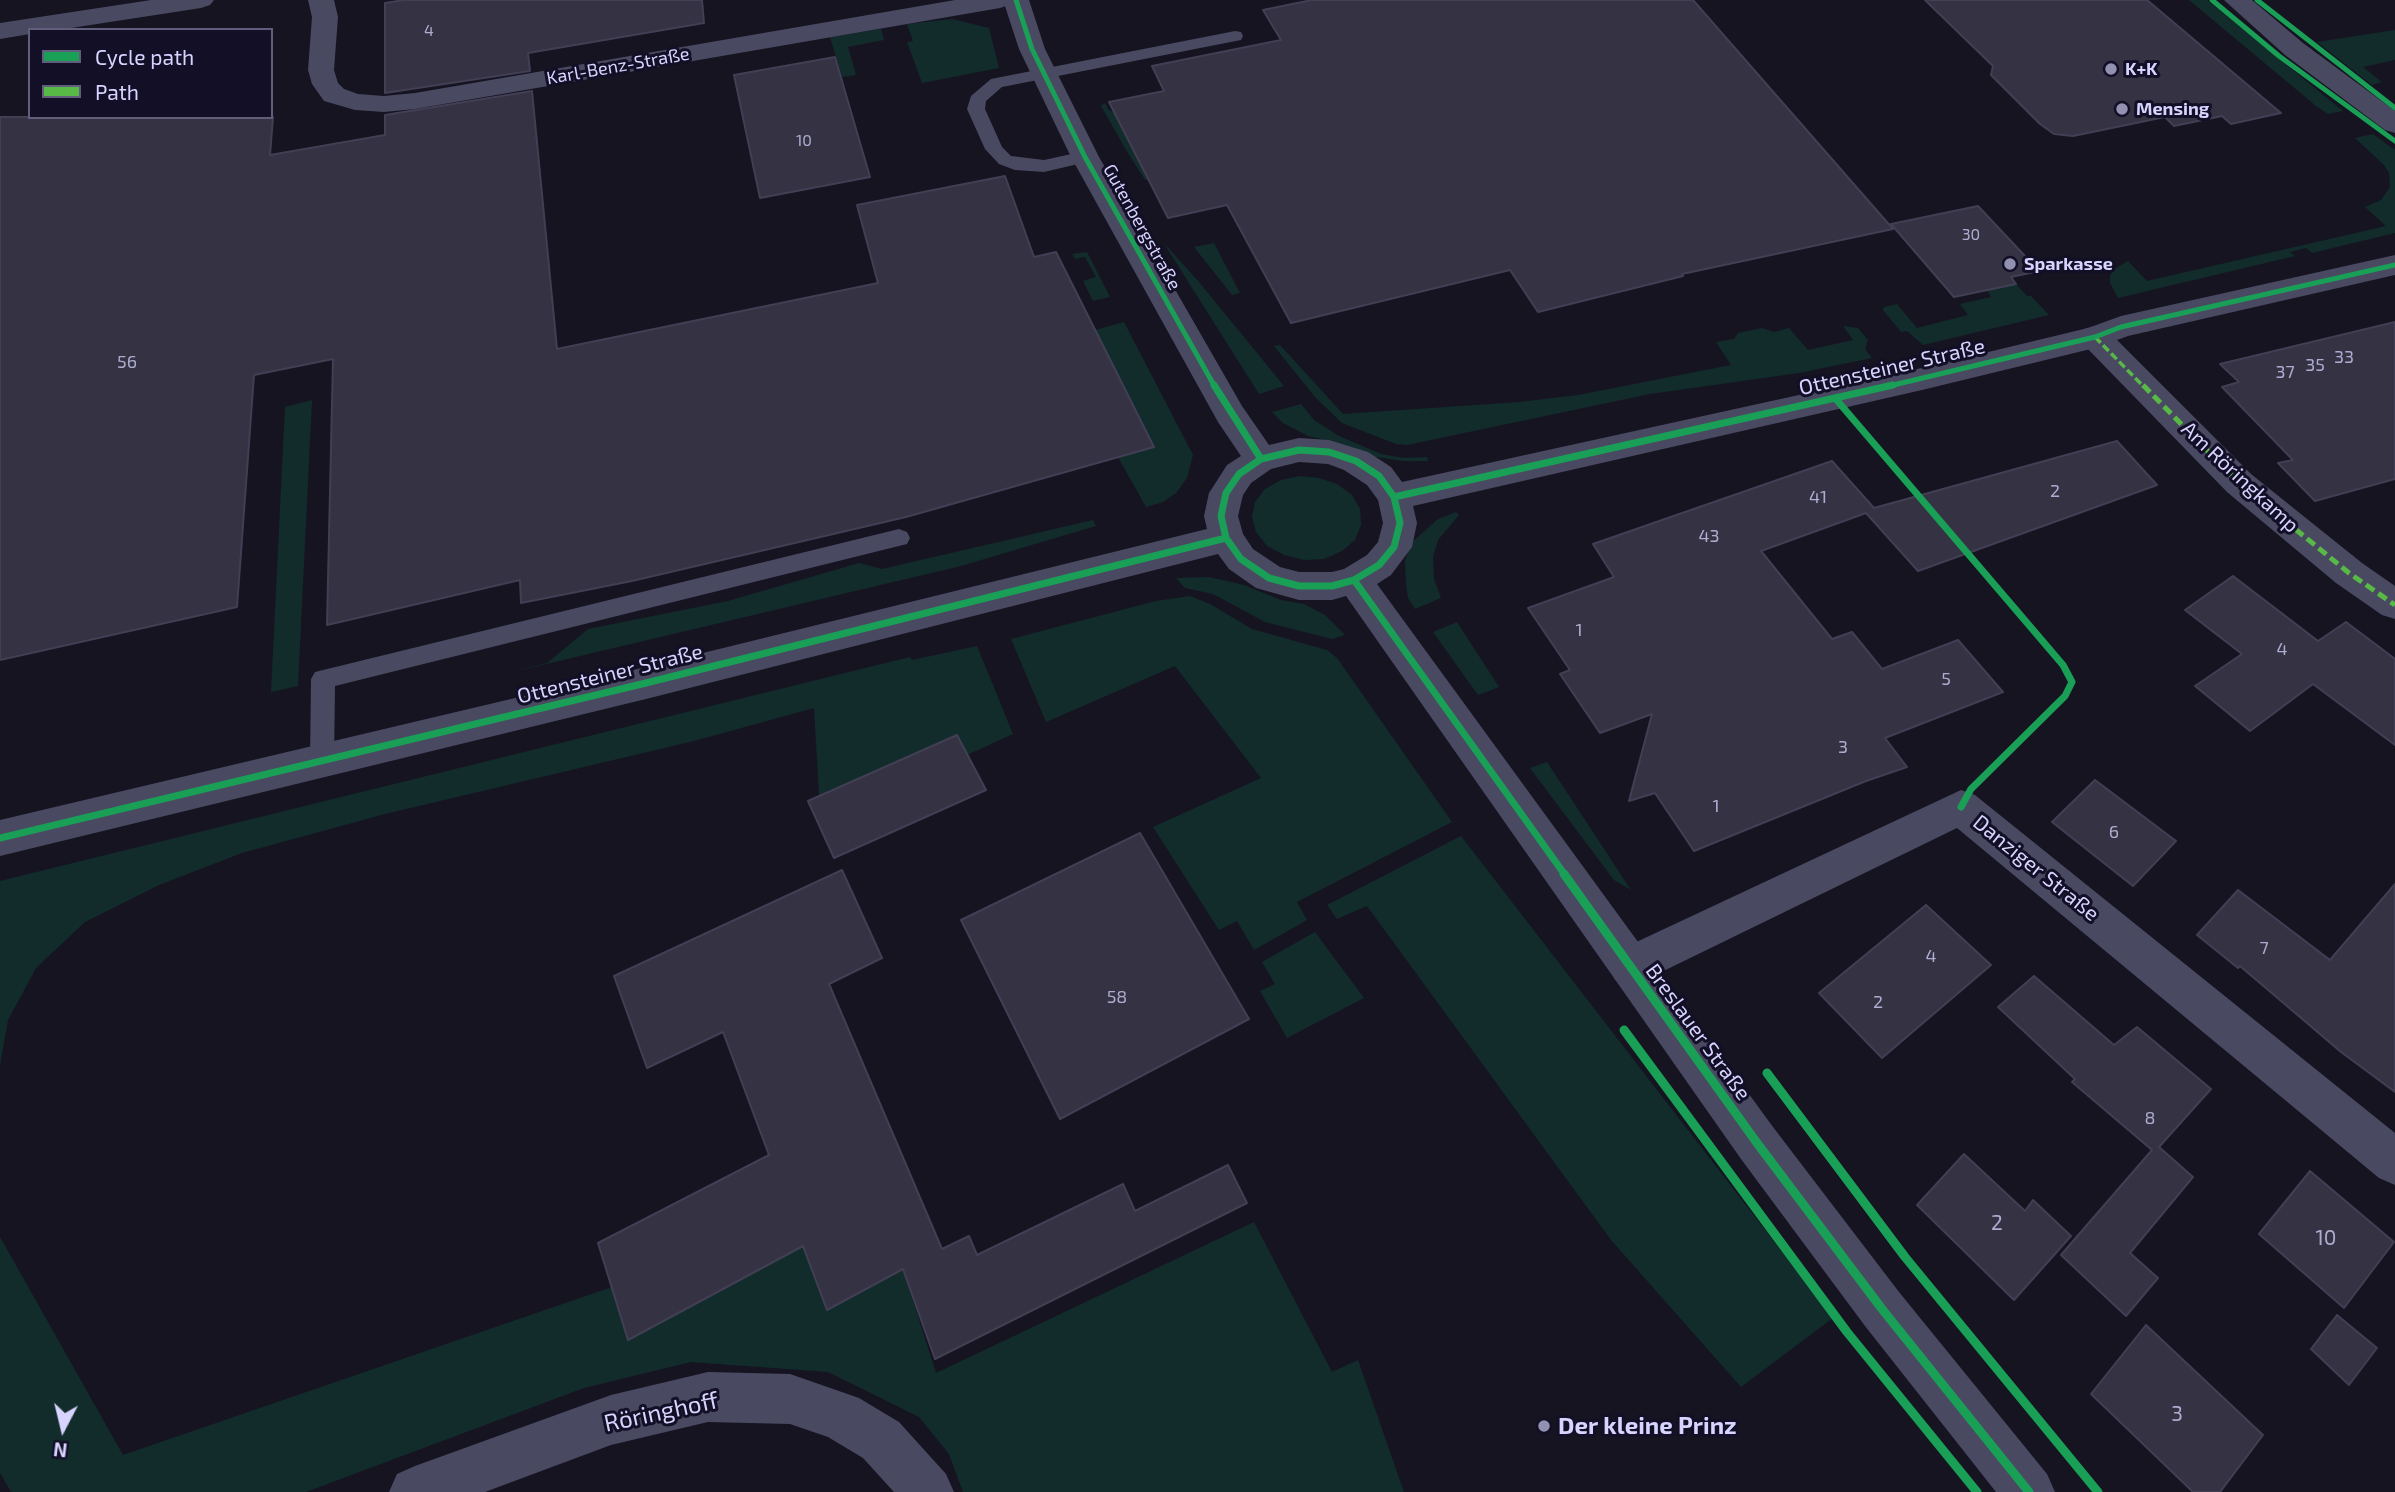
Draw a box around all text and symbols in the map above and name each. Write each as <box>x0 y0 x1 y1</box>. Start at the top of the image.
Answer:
house number: 4 <box>424 21 434 41</box>
legend <box>28 28 273 119</box>
street label: Karl-Benz-Straße <box>545 43 691 89</box>
text: Cycle path <box>95 44 194 69</box>
place label: K+K <box>2125 58 2157 80</box>
marker: K+K <box>2103 61 2119 77</box>
text: Path <box>95 79 139 104</box>
place label: Mensing <box>2136 98 2209 120</box>
marker: Mensing <box>2114 101 2130 117</box>
house number: 10 <box>796 131 812 151</box>
street label: Gutenbergstraße <box>1098 160 1186 294</box>
house number: 30 <box>1962 225 1980 245</box>
place label: Sparkasse <box>2024 253 2113 275</box>
marker: Sparkasse <box>2002 256 2018 272</box>
street label: Ottensteiner Straße <box>1796 333 1988 401</box>
house number: 33 <box>2334 346 2354 368</box>
house number: 56 <box>117 351 137 373</box>
house number: 35 <box>2305 354 2325 376</box>
house number: 37 <box>2275 361 2295 383</box>
street label: Am Röringkamp <box>2176 416 2304 538</box>
house number: 2 <box>2050 480 2060 502</box>
house number: 41 <box>1809 486 1827 508</box>
house number: 43 <box>1698 525 1720 547</box>
house number: 1 <box>1575 619 1583 641</box>
house number: 4 <box>2276 638 2288 660</box>
street label: Ottensteiner Straße <box>515 639 705 709</box>
house number: 5 <box>1941 668 1951 690</box>
house number: 3 <box>1838 736 1848 758</box>
house number: 1 <box>1712 795 1720 817</box>
street label: Danziger Straße <box>1968 810 2104 926</box>
house number: 6 <box>2109 821 2119 843</box>
house number: 7 <box>2259 937 2269 959</box>
house number: 4 <box>1925 945 1937 967</box>
street label: Breslauer Straße <box>1640 959 1756 1105</box>
house number: 58 <box>1107 986 1127 1008</box>
house number: 2 <box>1873 991 1883 1013</box>
house number: 8 <box>2145 1107 2155 1129</box>
house number: 2 <box>1991 1210 2003 1236</box>
house number: 10 <box>2315 1225 2337 1251</box>
street label: Röringhoff <box>601 1386 721 1438</box>
north arrow <box>28 1394 98 1464</box>
house number: 3 <box>2171 1401 2183 1427</box>
place label: Der kleine Prinz <box>1558 1412 1737 1440</box>
marker: Der kleine Prinz <box>1536 1418 1552 1434</box>
text: N <box>52 1438 69 1463</box>

